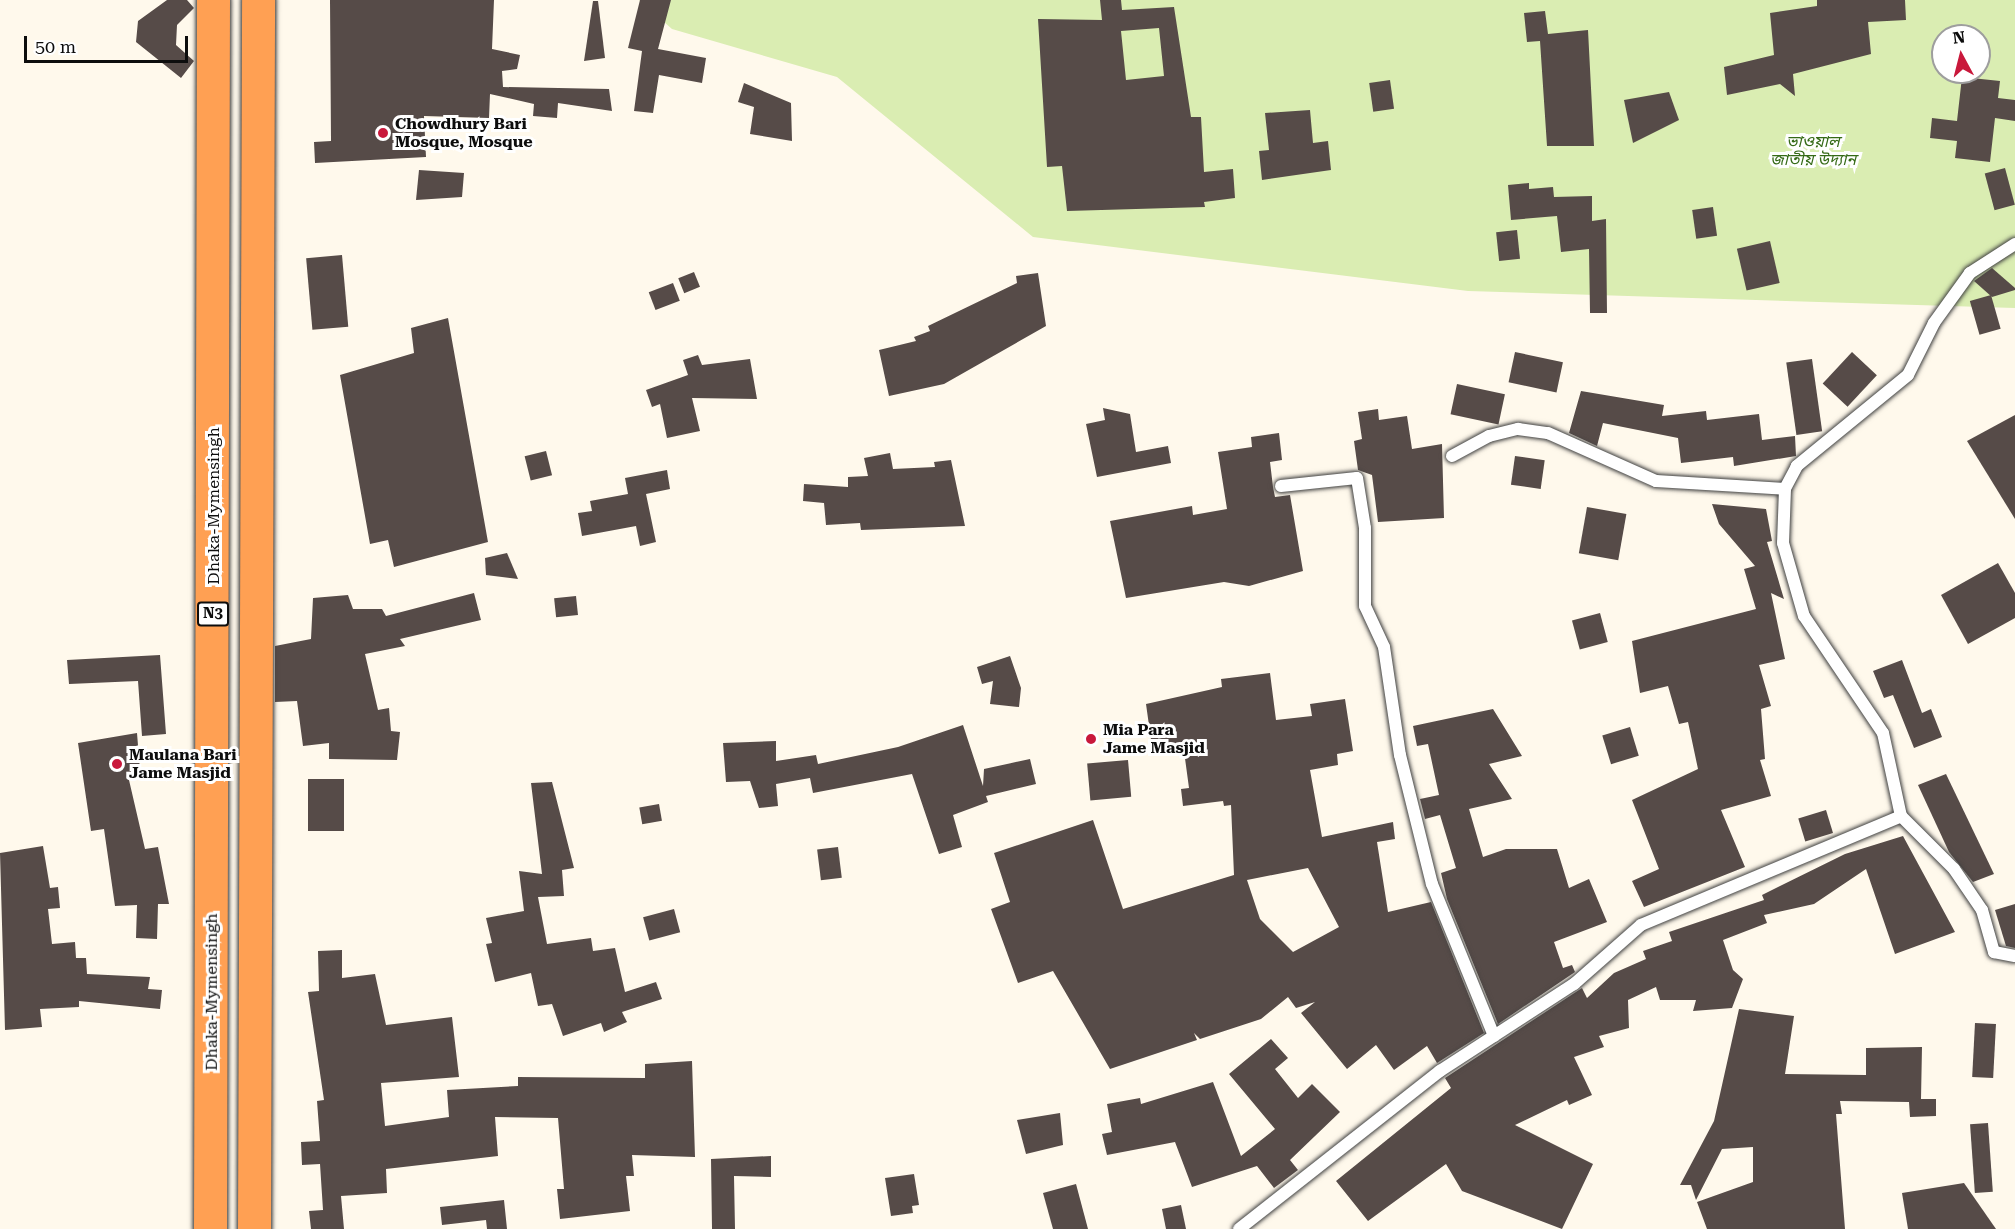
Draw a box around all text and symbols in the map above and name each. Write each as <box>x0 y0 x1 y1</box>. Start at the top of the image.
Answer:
scale bar <box>27 24 190 62</box>
north arrow <box>1931 24 1991 84</box>
text: N <box>1952 27 1966 48</box>
text: 50 m <box>35 36 76 57</box>
place label: Chowdhury Bari Mosque, Mosque <box>395 114 533 152</box>
marker: Chowdhury Bari Mosque, Mosque <box>376 126 390 140</box>
park label: ভাওয়াল জাতীয় উদ্যান <box>1770 132 1856 170</box>
street label: Dhaka-Mymensingh <box>204 427 224 585</box>
road number: N3 <box>196 602 230 626</box>
place label: Mia Para Jame Masjid <box>1103 720 1205 758</box>
marker: Mia Para Jame Masjid <box>1084 732 1098 746</box>
place label: Maulana Bari Jame Masjid <box>129 745 237 783</box>
marker: Maulana Bari Jame Masjid <box>110 757 124 771</box>
street label: Dhaka-Mymensingh <box>202 913 222 1071</box>

